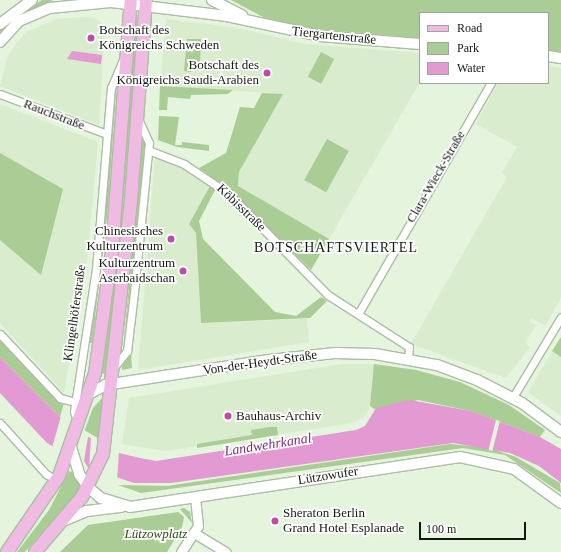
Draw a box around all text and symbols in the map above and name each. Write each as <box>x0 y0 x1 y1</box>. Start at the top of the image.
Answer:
legend <box>419 12 549 84</box>
text: Road <box>457 21 482 35</box>
place label: Botschaft des Königreichs Schweden <box>99 23 219 54</box>
street label: Tiergartenstraße <box>291 24 377 48</box>
marker: Botschaft des Königreichs Schweden <box>86 33 96 43</box>
text: Park <box>457 41 479 55</box>
place label: Botschaft des Königreichs Saudi-Arabien <box>116 58 259 89</box>
text: Water <box>457 61 485 75</box>
marker: Botschaft des Königreichs Saudi-Arabien <box>262 68 272 78</box>
street label: Rauchstraße <box>21 96 87 134</box>
street label: Clara-Wieck-Straße <box>403 128 469 226</box>
street label: Köbisstraße <box>213 181 269 235</box>
place label: Chinesisches Kulturzentrum <box>86 224 163 255</box>
marker: Chinesisches Kulturzentrum <box>166 234 176 244</box>
district label: BOTSCHAFTSVIERTEL <box>254 240 418 256</box>
place label: Kulturzentrum Aserbaidschan <box>98 256 175 287</box>
street label: Klingelhöferstraße <box>60 264 90 362</box>
marker: Kulturzentrum Aserbaidschan <box>178 266 188 276</box>
street label: Von-der-Heydt-Straße <box>202 347 318 379</box>
place label: Bauhaus-Archiv <box>236 408 321 424</box>
marker: Bauhaus-Archiv <box>223 411 233 421</box>
water label: Landwehrkanal <box>223 430 313 460</box>
street label: Lützowufer <box>297 464 359 488</box>
place label: Sheraton Berlin Grand Hotel Esplanade <box>283 506 404 537</box>
scale bar <box>421 514 528 540</box>
marker: Sheraton Berlin Grand Hotel Esplanade <box>270 516 280 526</box>
text: 100 m <box>426 522 456 536</box>
park label: Lützowplatz <box>125 526 187 542</box>

